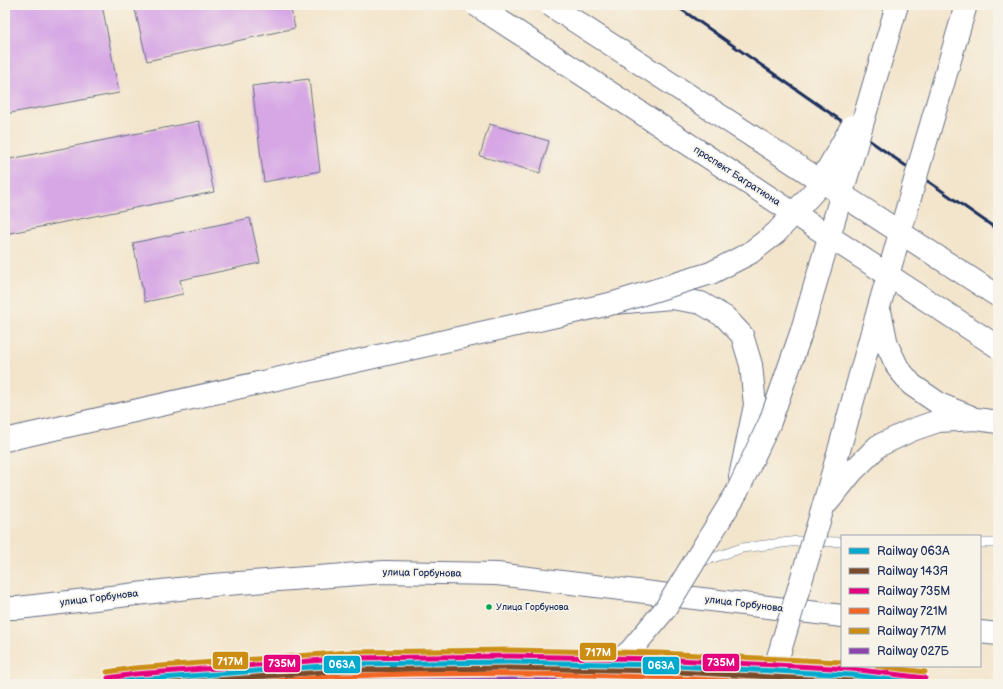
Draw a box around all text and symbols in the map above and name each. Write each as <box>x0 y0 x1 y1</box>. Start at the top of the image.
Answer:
street label: проспект Багратиона <box>691 143 783 209</box>
legend <box>841 535 981 667</box>
text: Railway 063А <box>877 544 950 559</box>
text: Railway 143Я <box>877 564 948 579</box>
street label: улица Горбунова <box>382 566 462 580</box>
text: Railway 735М <box>877 584 950 599</box>
street label: улица Горбунова <box>59 587 139 609</box>
street label: улица Горбунова <box>704 593 784 615</box>
marker: Улица Горбунова <box>484 602 494 612</box>
place label: Улица Горбунова <box>496 602 569 613</box>
text: Railway 721М <box>877 604 948 619</box>
text: Railway 717М <box>877 624 947 639</box>
line badge: 717М <box>579 642 617 661</box>
text: Railway 027Б <box>877 644 949 659</box>
text: 717М <box>585 646 611 659</box>
line badge: 717М <box>212 651 249 670</box>
line badge: 735М <box>702 653 740 672</box>
line badge: 735М <box>263 654 301 673</box>
text: 717М <box>217 655 243 668</box>
line badge: 063А <box>323 655 361 674</box>
line badge: 063А <box>642 656 680 675</box>
text: 735М <box>707 656 735 669</box>
text: 735М <box>268 657 296 670</box>
text: 063А <box>329 658 356 671</box>
text: 063А <box>648 659 675 672</box>

